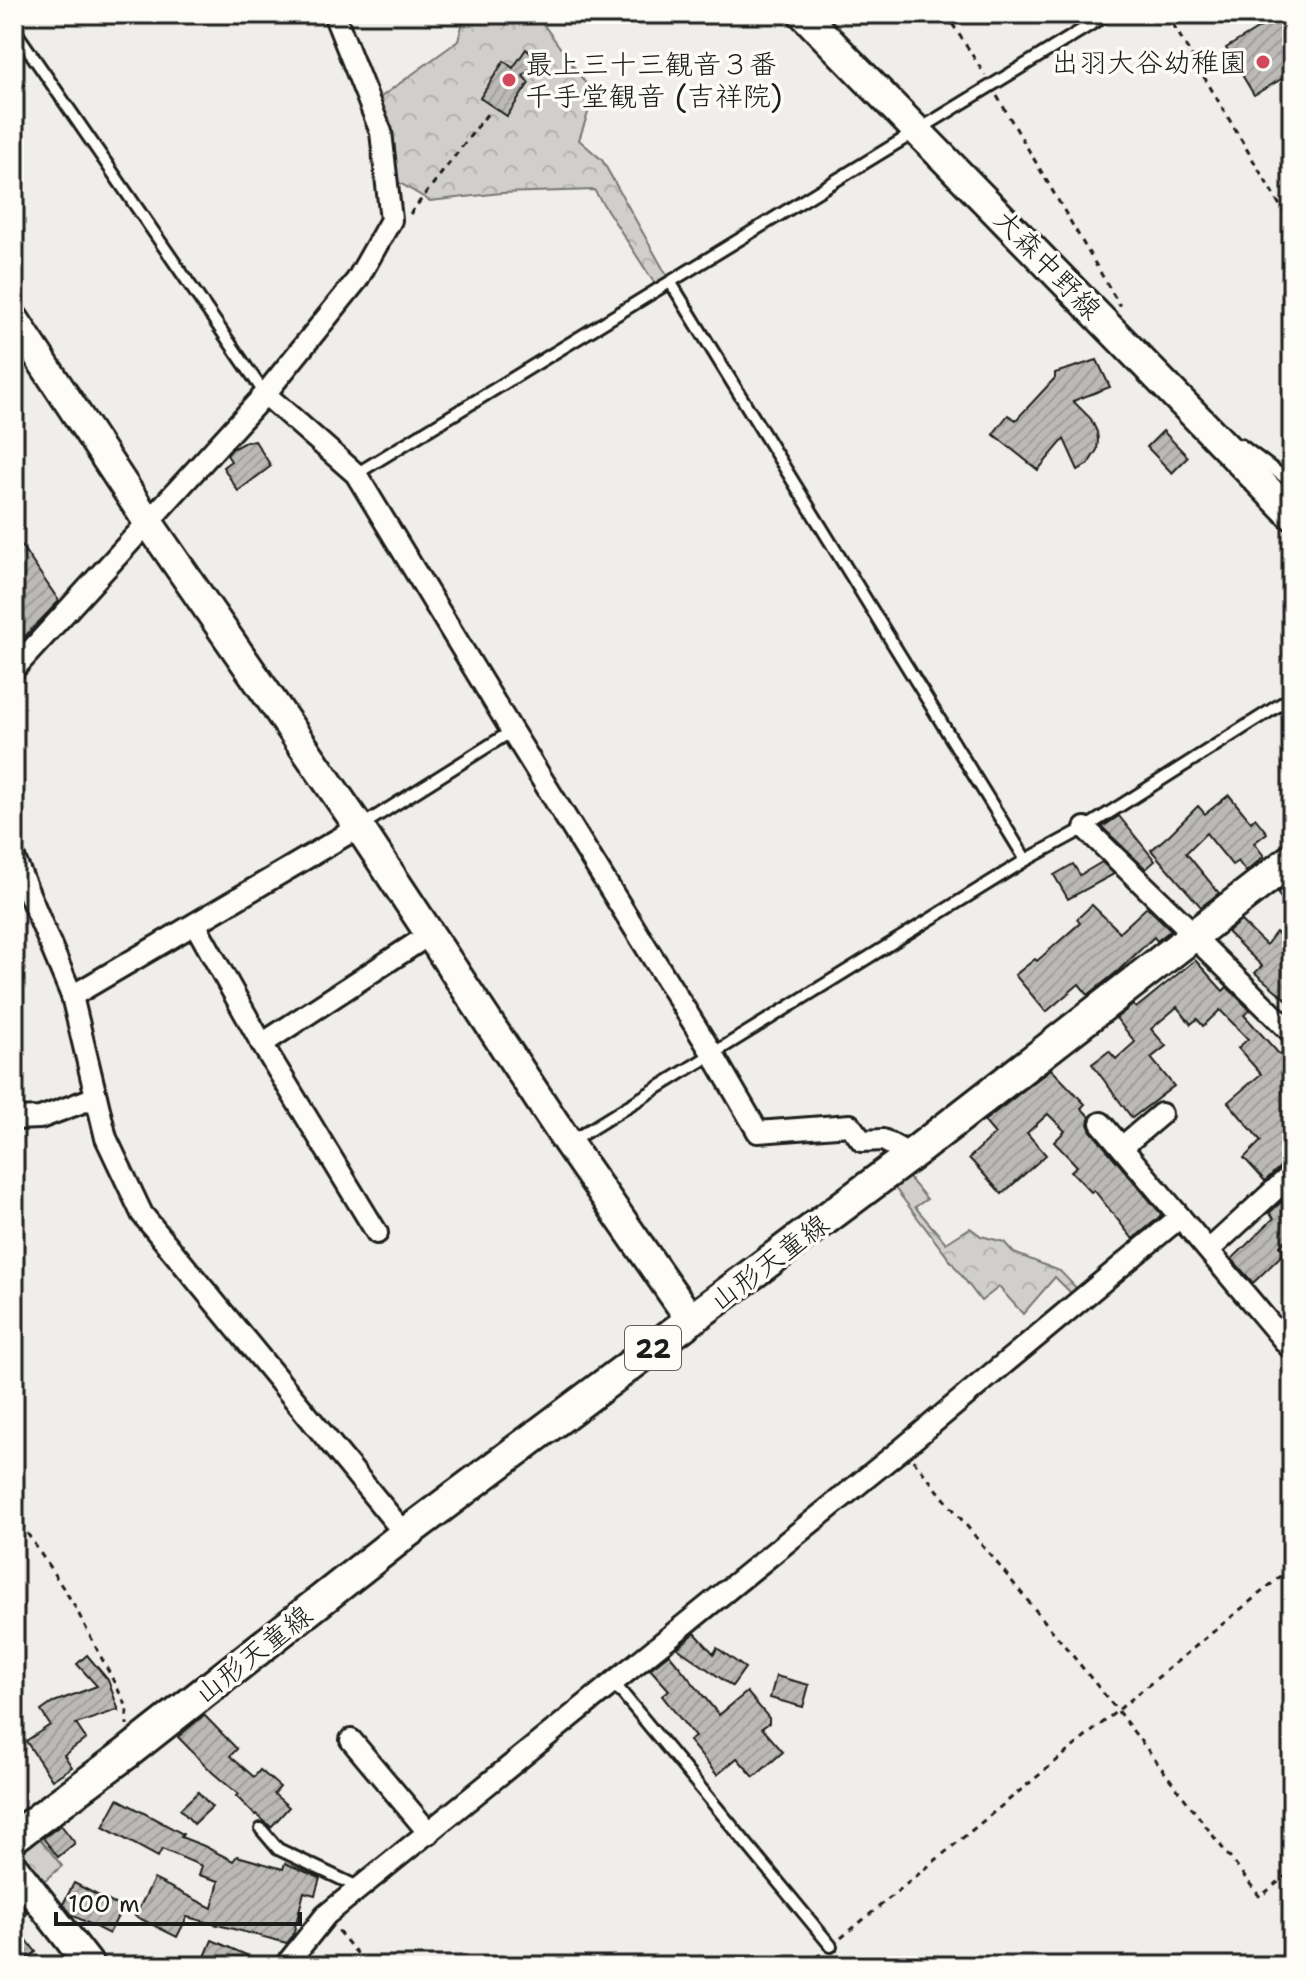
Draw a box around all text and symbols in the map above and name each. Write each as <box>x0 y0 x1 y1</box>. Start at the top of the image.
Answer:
place label: 出羽大谷幼稚園 <box>1051 43 1247 81</box>
place label: 最上三十三観音３番 千手堂観音 (吉祥院) <box>525 45 782 115</box>
marker: 出羽大谷幼稚園 <box>1254 53 1272 71</box>
marker: 最上三十三観音３番 千手堂観音 (吉祥院) <box>500 71 518 89</box>
street label: 大森中野線 <box>986 200 1110 328</box>
street label: 山形天童線 <box>702 1205 836 1319</box>
road number: 22 <box>625 1326 681 1370</box>
street label: 山形天童線 <box>186 1596 320 1712</box>
scale bar <box>56 1876 300 1926</box>
text: 100 m <box>68 1888 140 1920</box>

